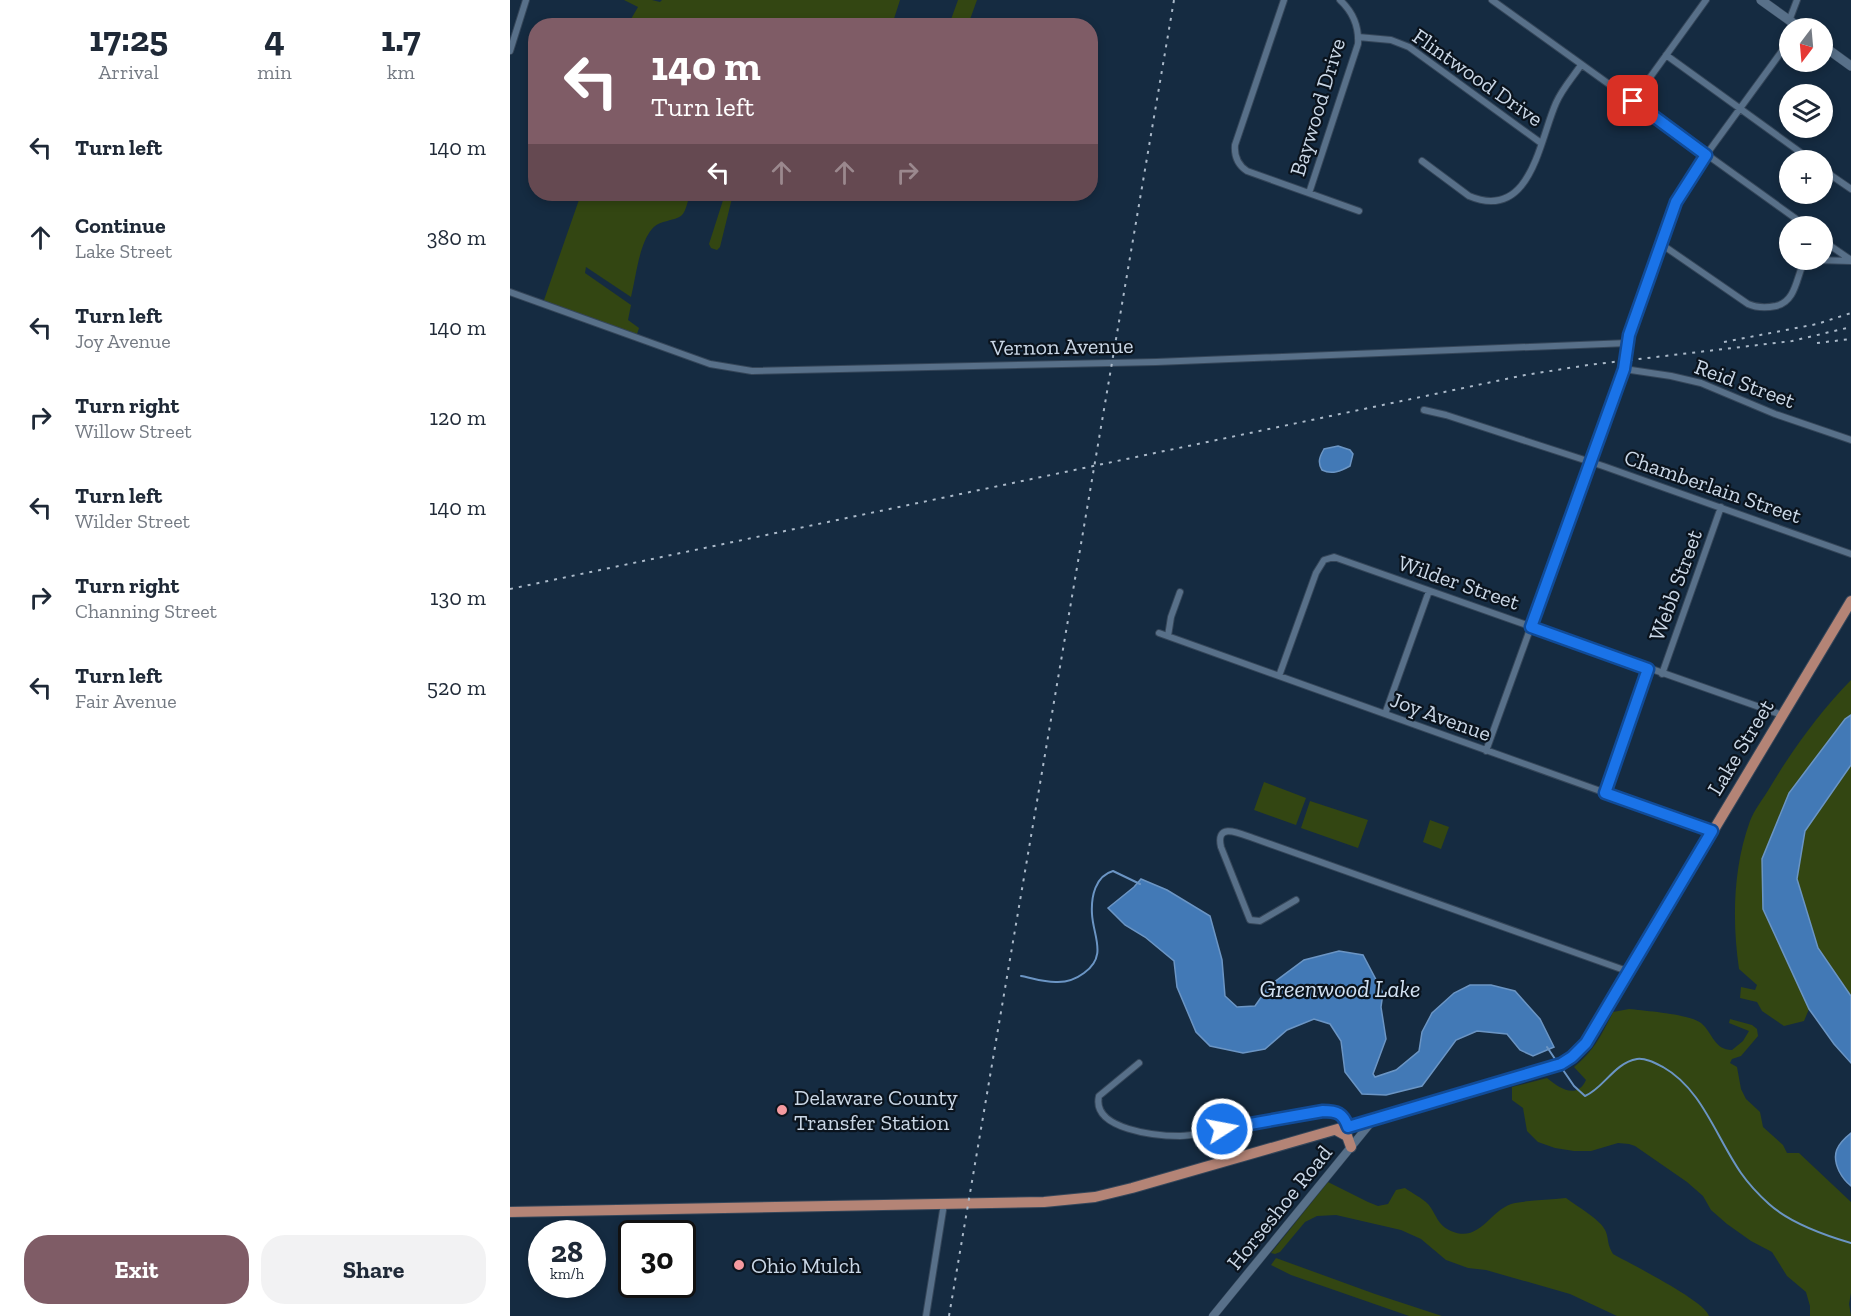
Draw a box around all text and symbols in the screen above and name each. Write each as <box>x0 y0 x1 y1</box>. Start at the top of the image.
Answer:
text: 17:25 <box>89 17 168 60</box>
text: 4 <box>264 17 285 60</box>
text: 1.7 <box>381 17 421 60</box>
north arrow <box>1779 18 1833 72</box>
map controls <box>1779 18 1833 270</box>
street label: Flintwood Drive <box>1407 22 1548 132</box>
street label: Baywood Drive <box>1284 35 1351 179</box>
text: 140 m <box>651 40 761 91</box>
icon: left <box>552 42 630 120</box>
text: Arrival <box>99 60 159 84</box>
text: min <box>257 60 292 84</box>
text: km <box>387 60 415 84</box>
pin <box>1607 75 1658 126</box>
icon: arrive <box>1616 84 1649 117</box>
button: layers <box>1779 84 1833 138</box>
text: Turn left <box>651 91 754 123</box>
icon: left <box>24 131 57 164</box>
text: Turn left <box>75 134 162 161</box>
text: 140 m <box>429 134 486 161</box>
button: + <box>1779 150 1833 204</box>
icon: left <box>702 156 735 189</box>
icon: ahead <box>765 156 798 189</box>
icon: ahead <box>828 156 861 189</box>
icon: right <box>891 156 924 189</box>
text: Continue <box>75 212 166 239</box>
button: − <box>1779 216 1833 270</box>
icon: ahead <box>24 221 57 254</box>
text: 380 m <box>427 224 486 251</box>
text: Lake Street <box>75 239 172 263</box>
text: Turn left <box>75 302 162 329</box>
icon: left <box>24 311 57 344</box>
text: 140 m <box>429 314 486 341</box>
text: Joy Avenue <box>75 329 171 353</box>
street label: Vernon Avenue <box>989 332 1134 361</box>
street label: Reid Street <box>1691 353 1799 414</box>
text: Turn right <box>75 392 179 419</box>
icon: right <box>24 401 57 434</box>
text: 120 m <box>430 404 486 431</box>
text: Willow Street <box>75 419 192 443</box>
street label: Chamberlain Street <box>1621 444 1806 530</box>
text: Turn left <box>75 482 162 509</box>
icon: left <box>24 491 57 524</box>
text: 140 m <box>429 494 486 521</box>
text: Wilder Street <box>75 509 190 533</box>
street label: Webb Street <box>1643 525 1708 644</box>
street label: Wilder Street <box>1395 549 1524 616</box>
text: Turn right <box>75 572 179 599</box>
icon: right <box>24 581 57 614</box>
text: 130 m <box>430 584 486 611</box>
text: Channing Street <box>75 599 217 623</box>
text: Turn left <box>75 662 162 689</box>
icon: left <box>24 671 57 704</box>
text: 520 m <box>427 674 486 701</box>
street label: Joy Avenue <box>1387 686 1495 747</box>
text: Fair Avenue <box>75 689 177 713</box>
street label: Lake Street <box>1701 694 1780 800</box>
water label: Greenwood Lake <box>1260 974 1420 1003</box>
place label: Delaware County Transfer Station <box>794 1084 959 1136</box>
position arrow <box>1190 1097 1254 1161</box>
marker: Delaware County Transfer Station <box>775 1103 789 1117</box>
street label: Horseshoe Road <box>1221 1140 1338 1275</box>
speed limit sign: 30 <box>618 1220 696 1298</box>
text: 28 <box>551 1234 583 1270</box>
button: Exit <box>24 1235 249 1304</box>
button: Share <box>261 1235 486 1304</box>
place label: Ohio Mulch <box>751 1252 862 1279</box>
marker: Ohio Mulch <box>732 1258 746 1272</box>
text: km/h <box>550 1265 584 1283</box>

